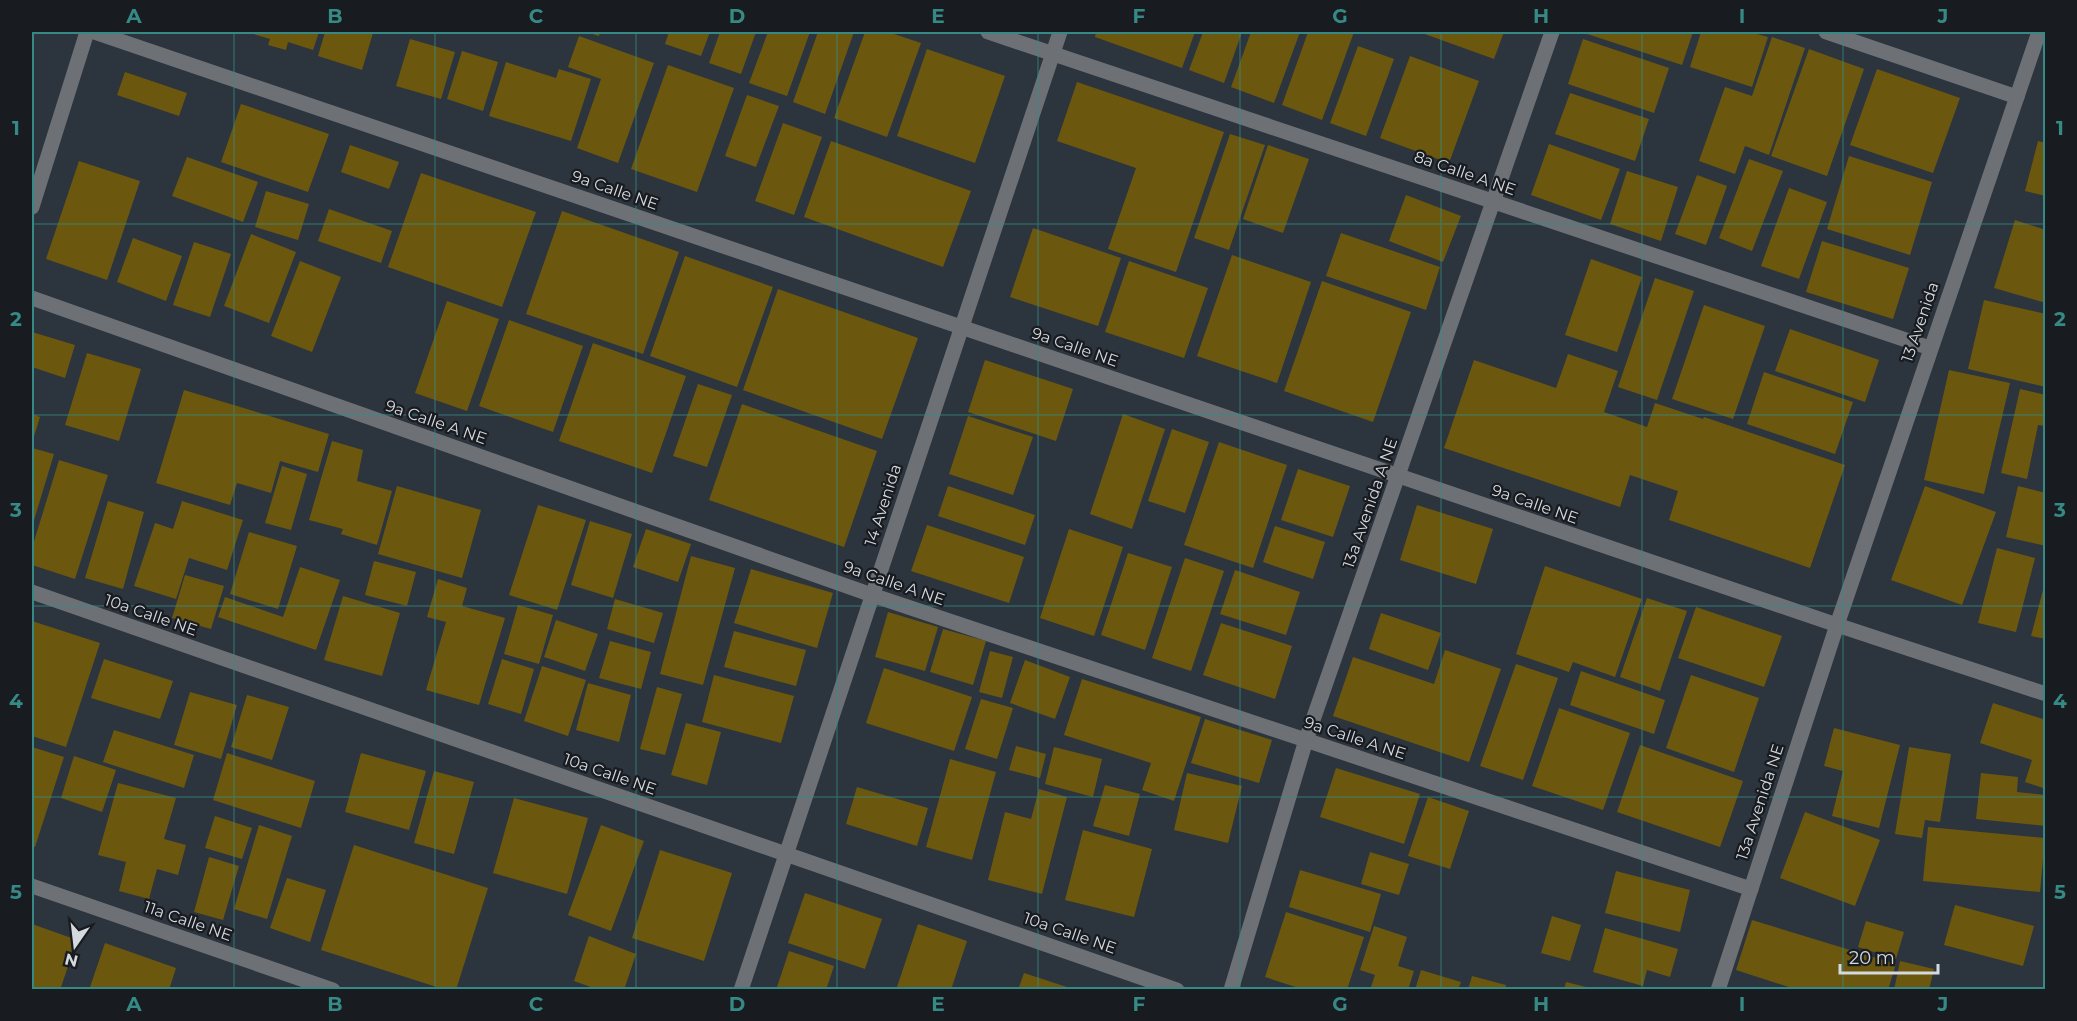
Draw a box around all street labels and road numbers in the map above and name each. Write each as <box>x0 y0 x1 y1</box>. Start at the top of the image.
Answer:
street label: 8a Calle A NE <box>1412 147 1518 199</box>
street label: 9a Calle NE <box>569 166 661 214</box>
street label: 13 Avenida <box>1897 279 1943 365</box>
street label: 9a Calle NE <box>1029 323 1121 371</box>
street label: 9a Calle A NE <box>383 396 489 448</box>
street label: 13a Avenida A NE <box>1339 435 1401 571</box>
street label: 14 Avenida <box>861 462 905 548</box>
street label: 9a Calle NE <box>1489 480 1581 528</box>
street label: 9a Calle A NE <box>841 557 947 609</box>
street label: 10a Calle NE <box>102 590 200 640</box>
street label: 9a Calle A NE <box>1302 713 1408 763</box>
street label: 13a Avenida NE <box>1732 742 1788 862</box>
street label: 10a Calle NE <box>561 749 659 799</box>
street label: 11a Calle NE <box>141 897 235 945</box>
street label: 10a Calle NE <box>1021 908 1119 958</box>

